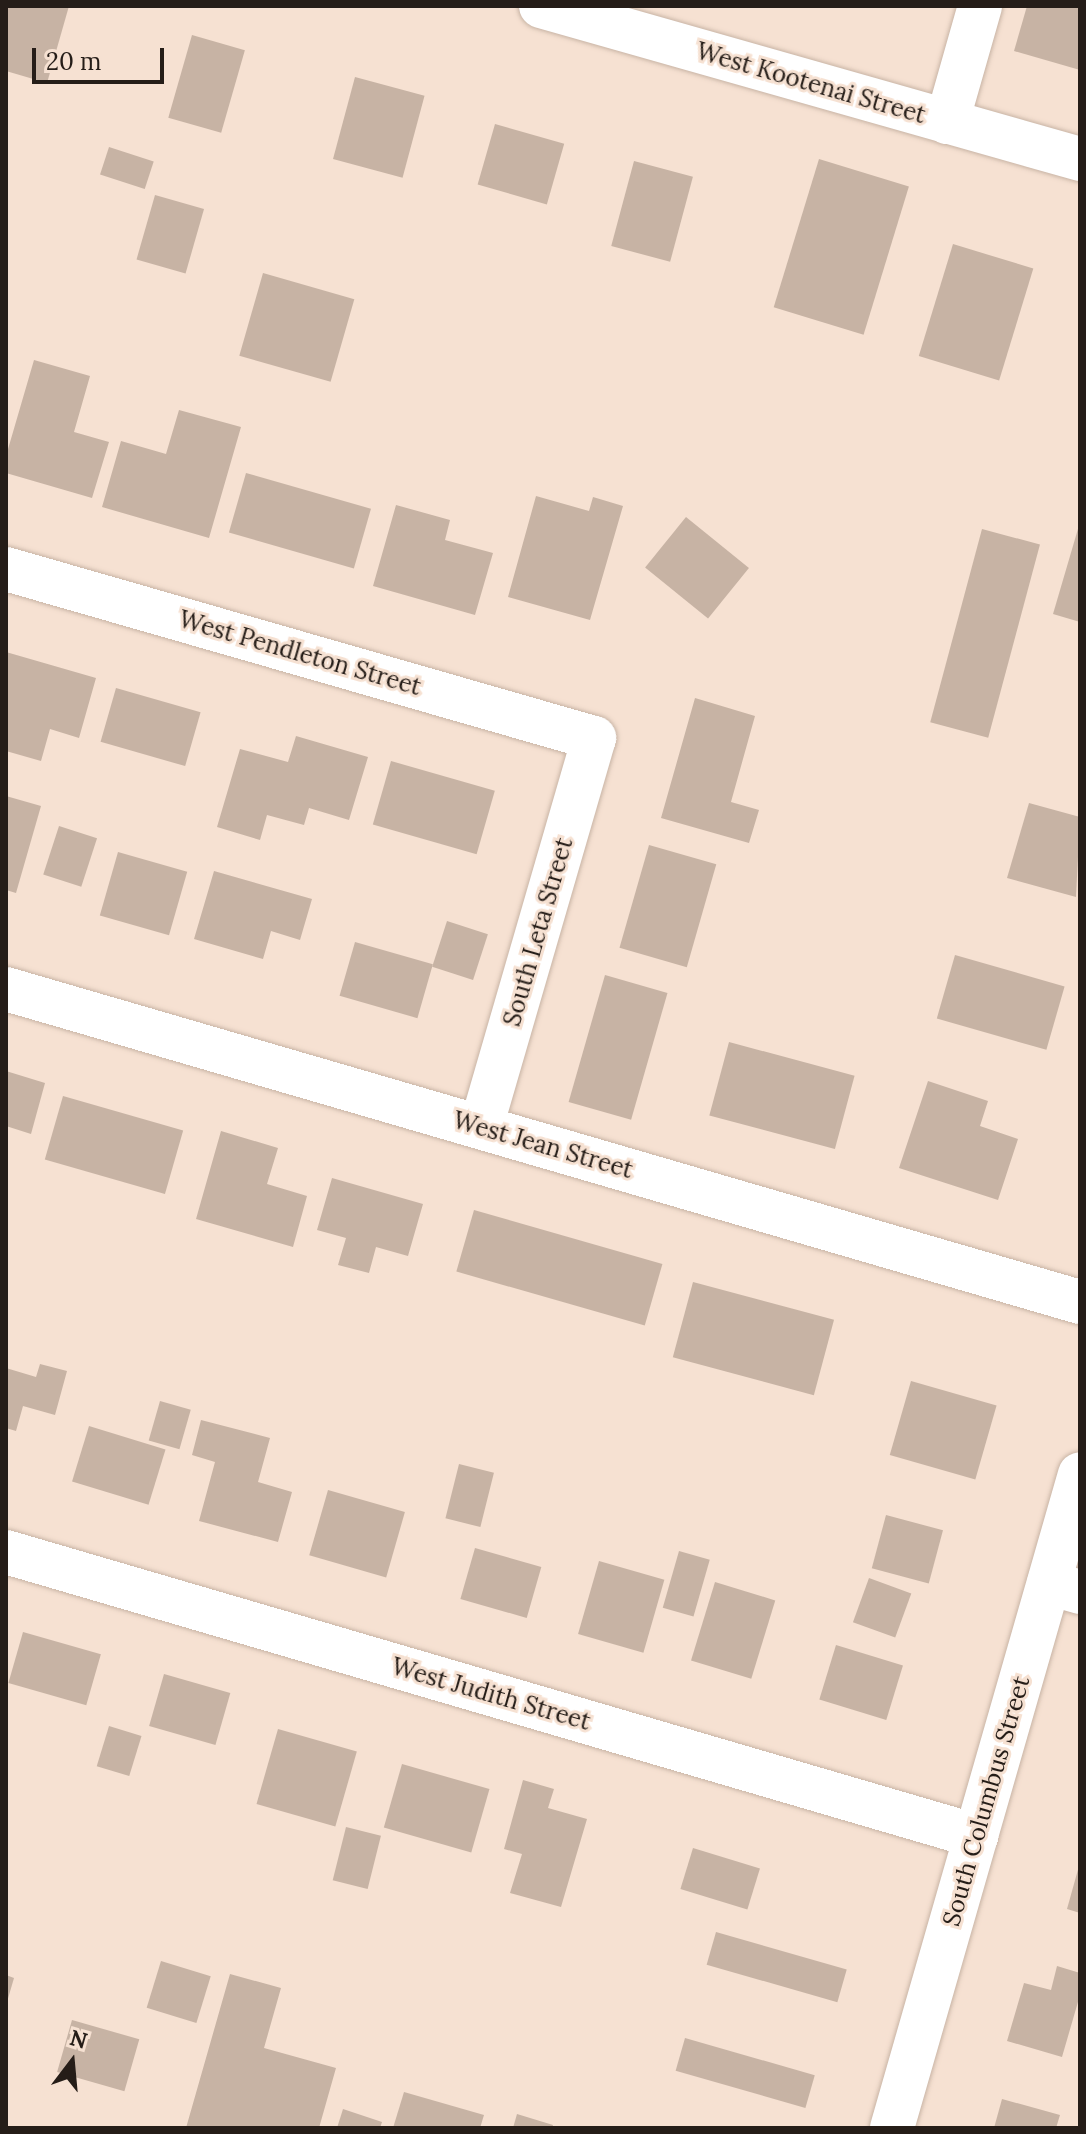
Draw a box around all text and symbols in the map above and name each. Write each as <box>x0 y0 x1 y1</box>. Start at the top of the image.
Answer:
scale bar <box>36 32 168 82</box>
street label: West Kootenai Street <box>693 36 929 130</box>
text: 20 m <box>46 46 102 77</box>
street label: West Pendleton Street <box>176 605 424 701</box>
street label: South Leta Street <box>497 834 579 1030</box>
street label: West Jean Street <box>450 1106 636 1184</box>
street label: West Judith Street <box>388 1652 594 1736</box>
street label: South Columbus Street <box>936 1673 1036 1929</box>
north arrow <box>32 2022 112 2102</box>
text: N <box>67 2023 91 2055</box>

